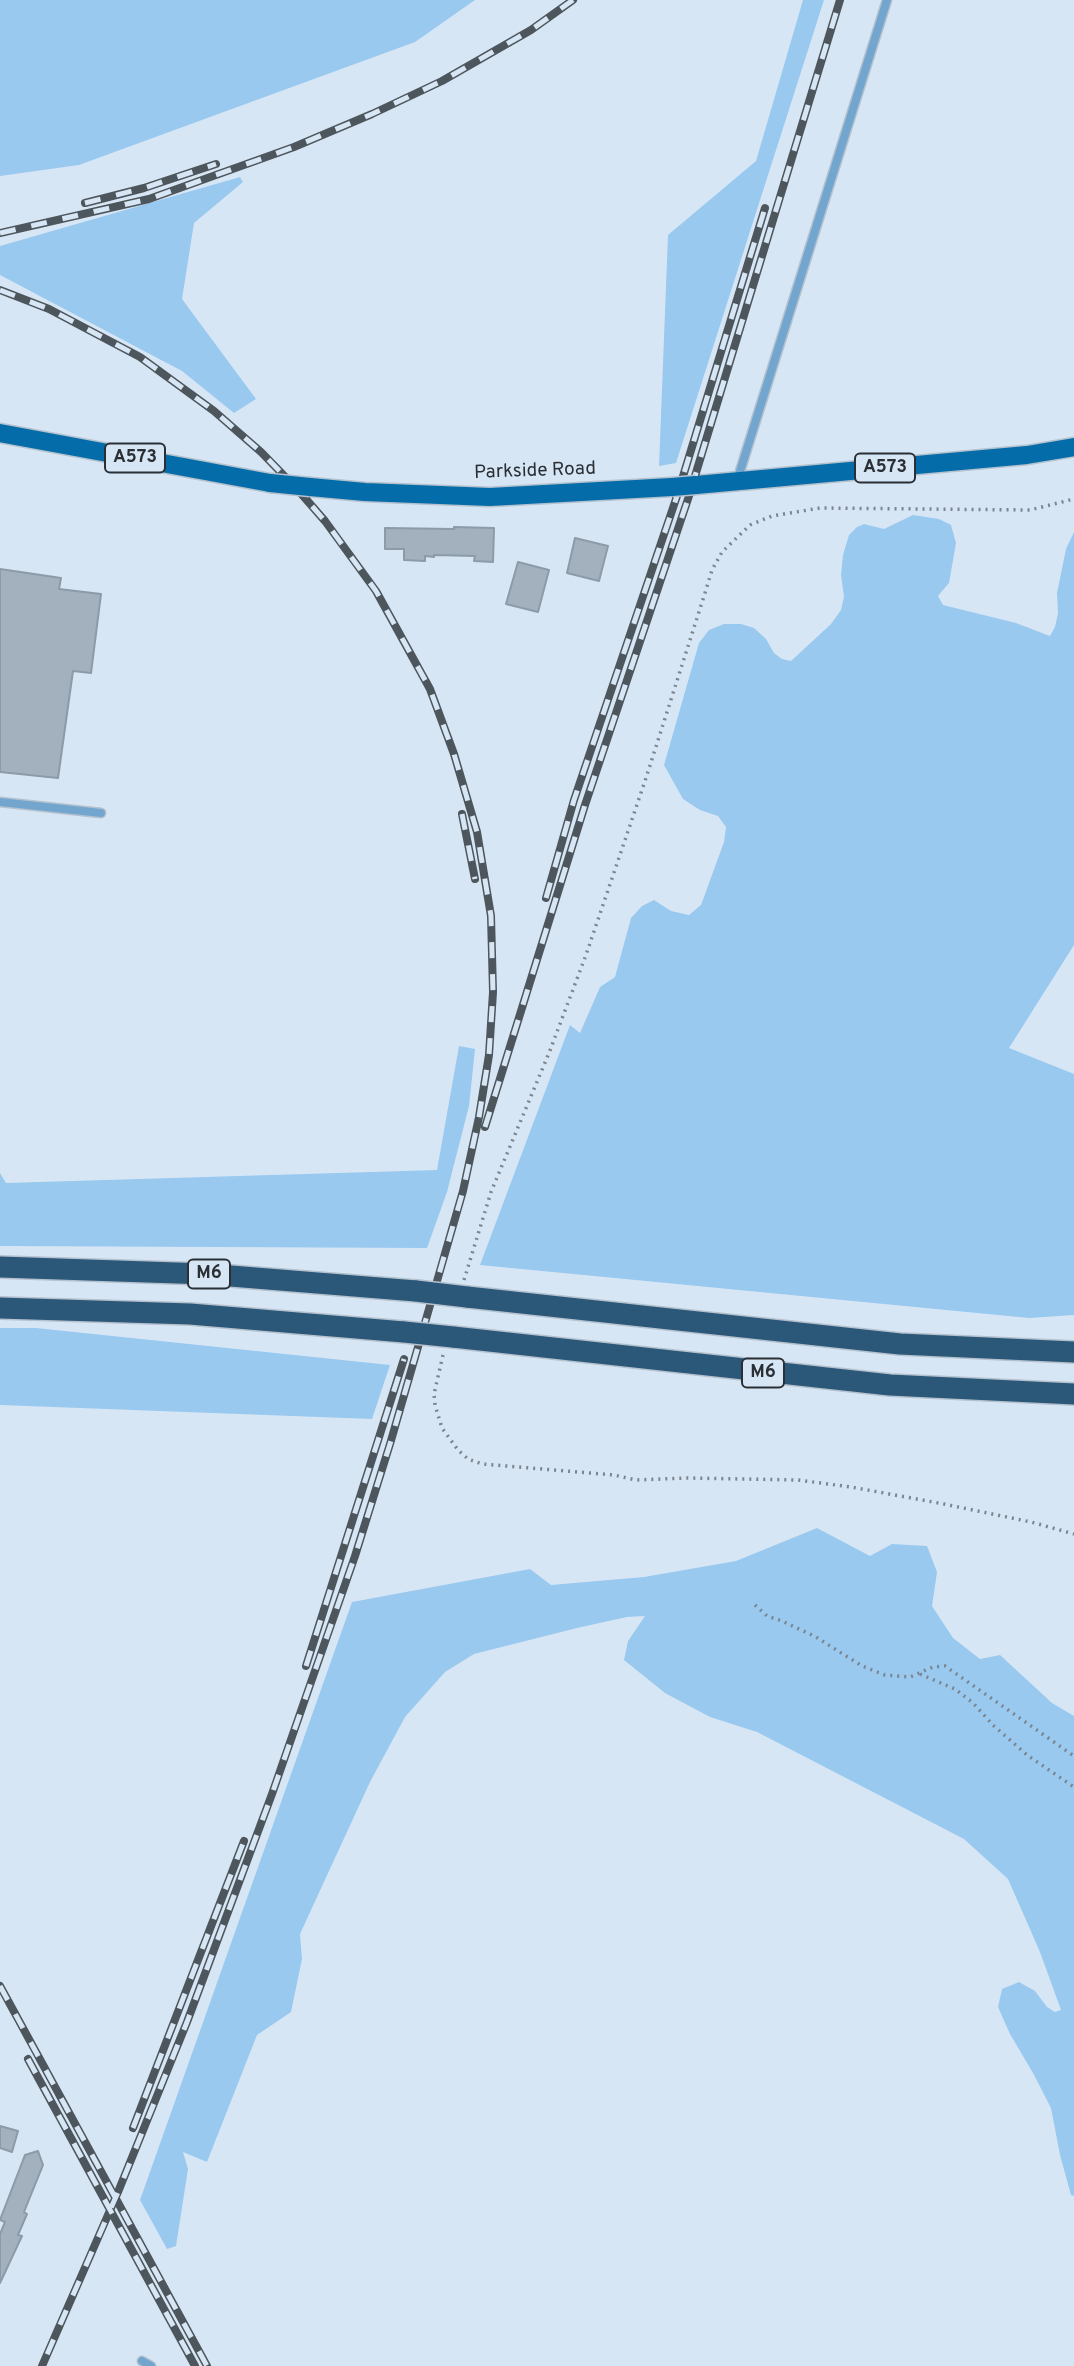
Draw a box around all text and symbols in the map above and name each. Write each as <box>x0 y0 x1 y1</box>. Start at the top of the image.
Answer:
road number: A573 <box>105 444 165 472</box>
road number: A573 <box>855 454 915 482</box>
street label: Parkside Road <box>474 458 596 486</box>
road number: M6 <box>188 1260 230 1288</box>
road number: M6 <box>742 1358 784 1388</box>

